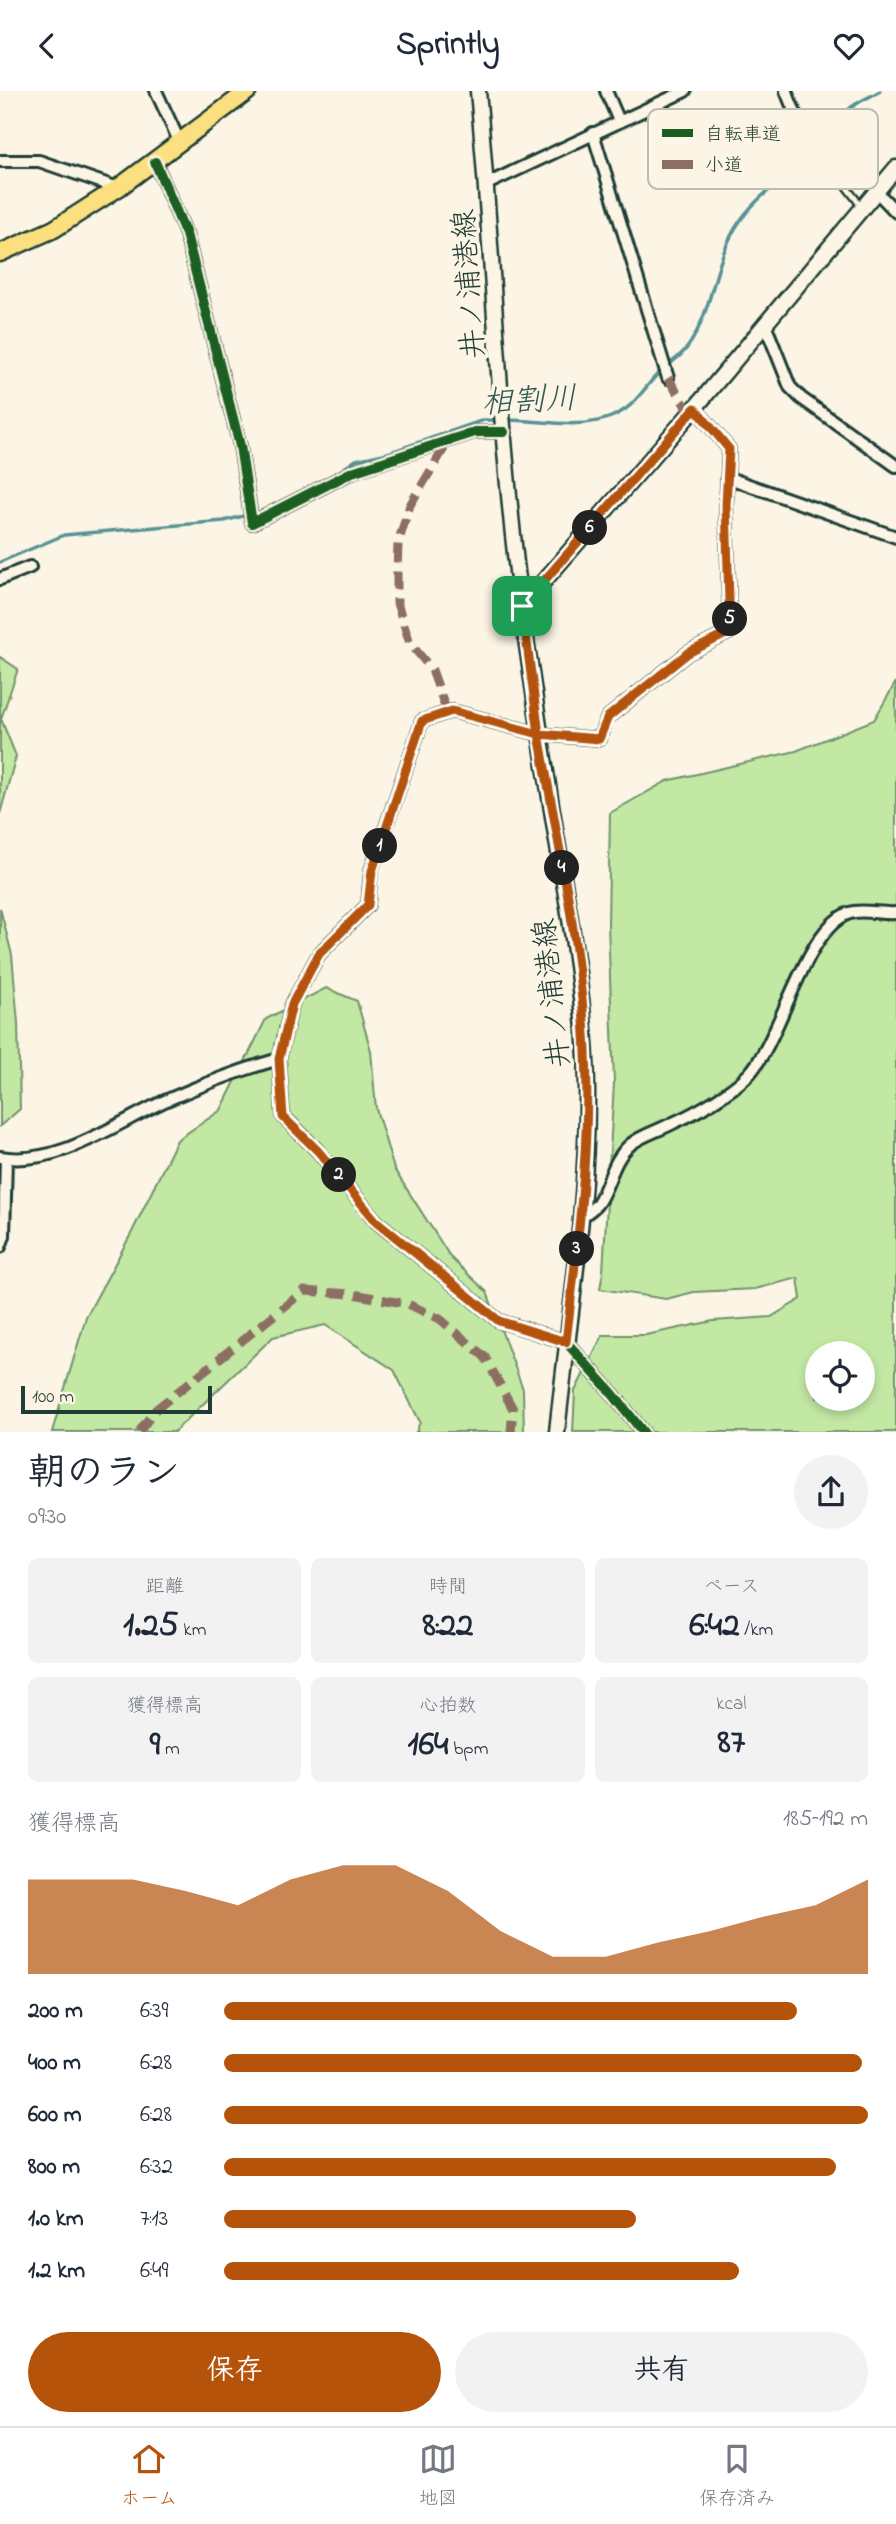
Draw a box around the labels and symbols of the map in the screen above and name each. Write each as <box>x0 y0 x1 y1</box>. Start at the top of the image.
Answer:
legend <box>648 109 878 189</box>
text: 自転車道 <box>705 122 781 149</box>
text: 小道 <box>705 153 743 180</box>
street label: 井ノ浦港線 <box>444 207 498 360</box>
water label: 相割川 <box>480 377 578 428</box>
pin: 6 <box>572 511 608 545</box>
pin <box>492 576 552 636</box>
pin: 5 <box>712 601 748 637</box>
pin: 1 <box>362 829 398 863</box>
pin: 4 <box>544 851 580 885</box>
street label: 井ノ浦港線 <box>524 916 584 1070</box>
pin: 2 <box>322 1157 356 1193</box>
pin: 3 <box>560 1231 594 1267</box>
scale bar <box>21 1383 212 1415</box>

